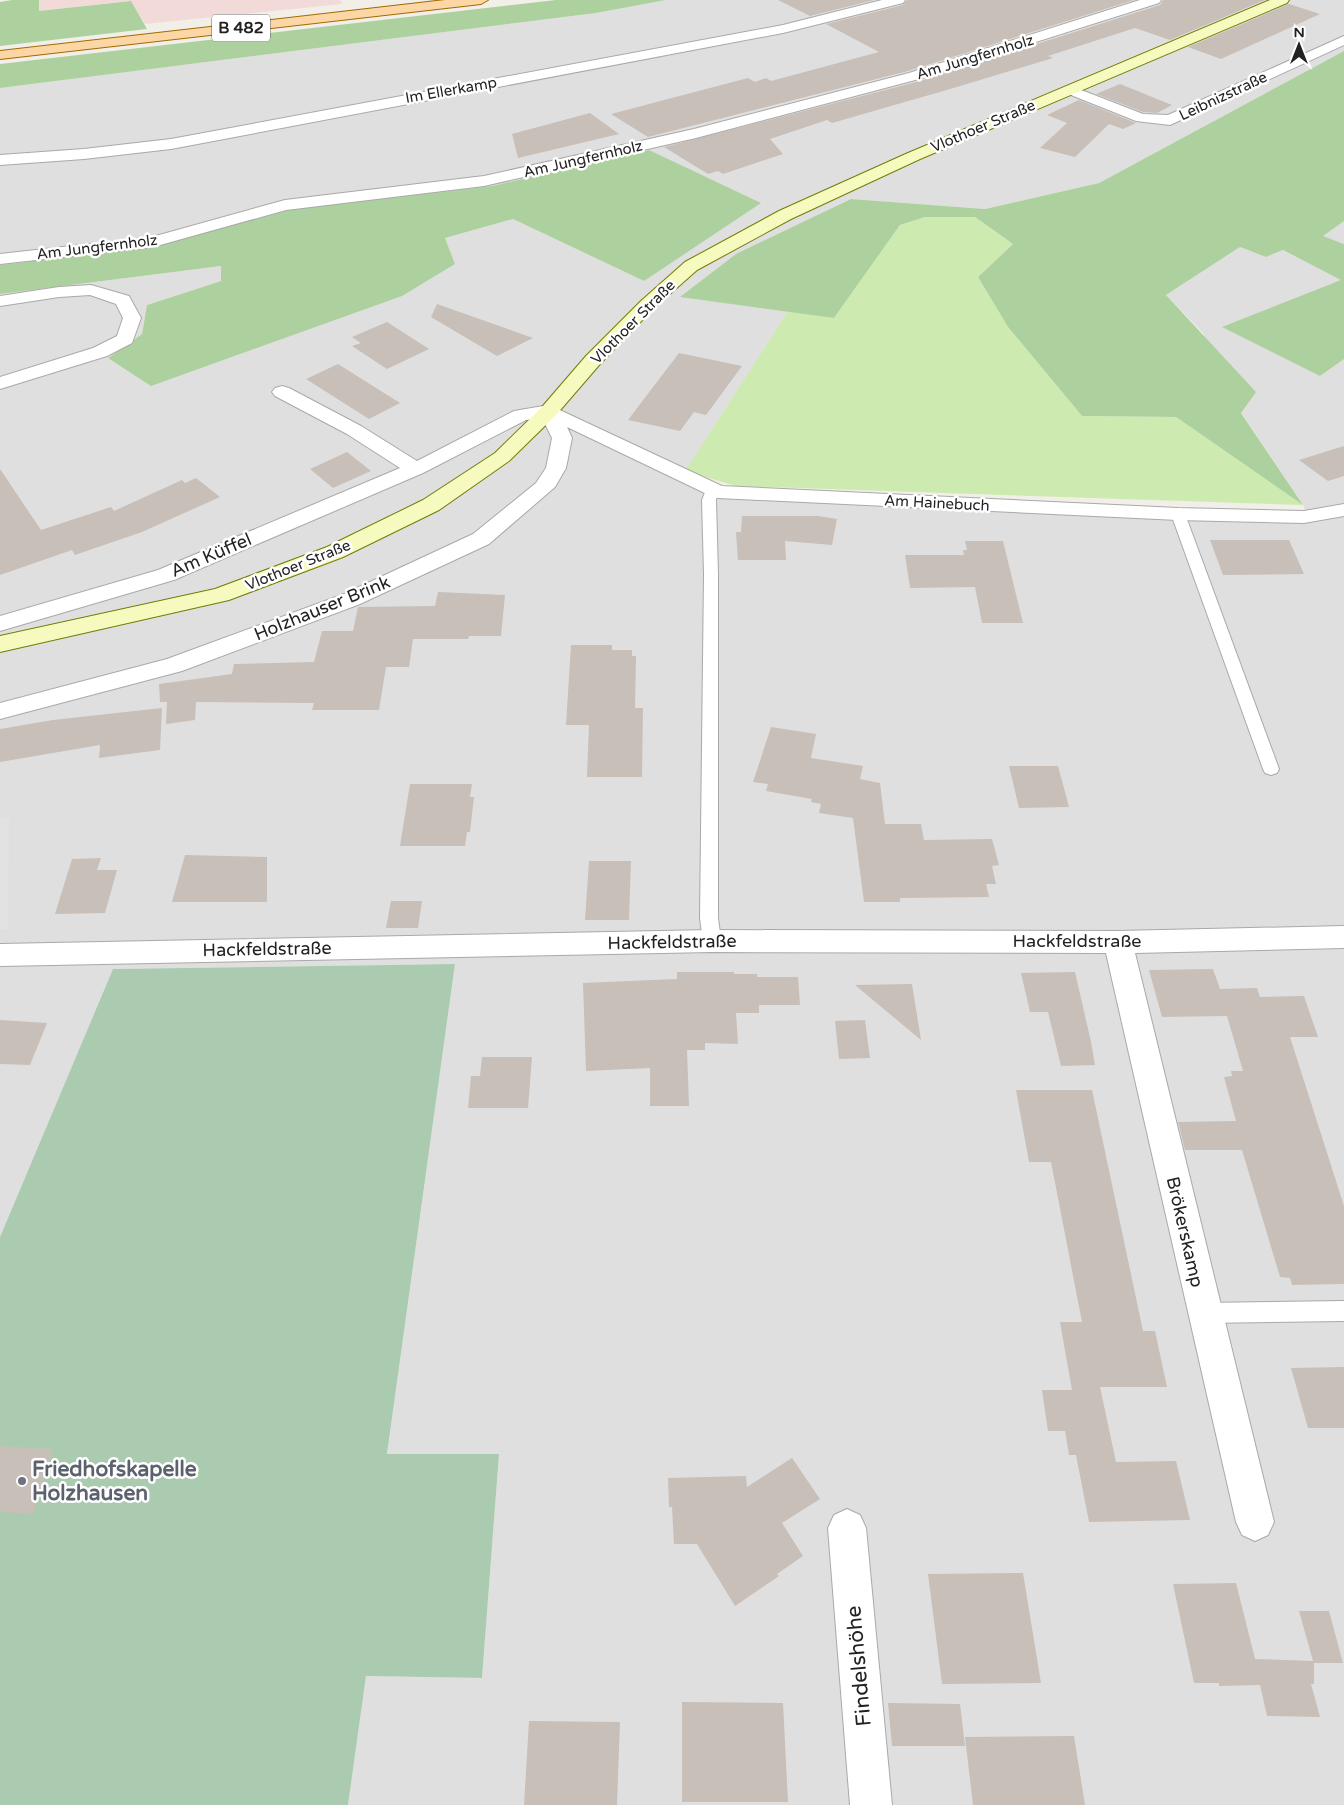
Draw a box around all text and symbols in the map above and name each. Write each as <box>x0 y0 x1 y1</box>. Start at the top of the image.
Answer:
road number: B 482 <box>212 14 270 42</box>
north arrow <box>1274 20 1324 70</box>
text: N <box>1293 24 1305 41</box>
street label: Am Jungfernholz <box>914 31 1036 83</box>
street label: Leibnizstraße <box>1176 68 1270 124</box>
street label: Im Ellerkamp <box>404 73 498 107</box>
street label: Vlothoer Straße <box>928 96 1038 156</box>
street label: Am Jungfernholz <box>522 137 644 181</box>
street label: Am Jungfernholz <box>36 231 158 263</box>
street label: Vlothoer Straße <box>587 276 679 368</box>
street label: Am Hainebuch <box>884 491 990 515</box>
street label: Am Küffel <box>167 528 255 582</box>
street label: Vlothoer Straße <box>243 536 353 594</box>
street label: Holzhauser Brink <box>251 571 393 645</box>
street label: Hackfeldstraße <box>607 930 737 954</box>
street label: Hackfeldstraße <box>1012 930 1142 952</box>
street label: Hackfeldstraße <box>202 937 332 961</box>
street label: Brökerskamp <box>1162 1175 1208 1289</box>
place label: Friedhofskapelle Holzhausen <box>32 1457 197 1506</box>
marker: Friedhofskapelle Holzhausen <box>16 1475 28 1487</box>
street label: Findelshöhe <box>841 1604 877 1727</box>

